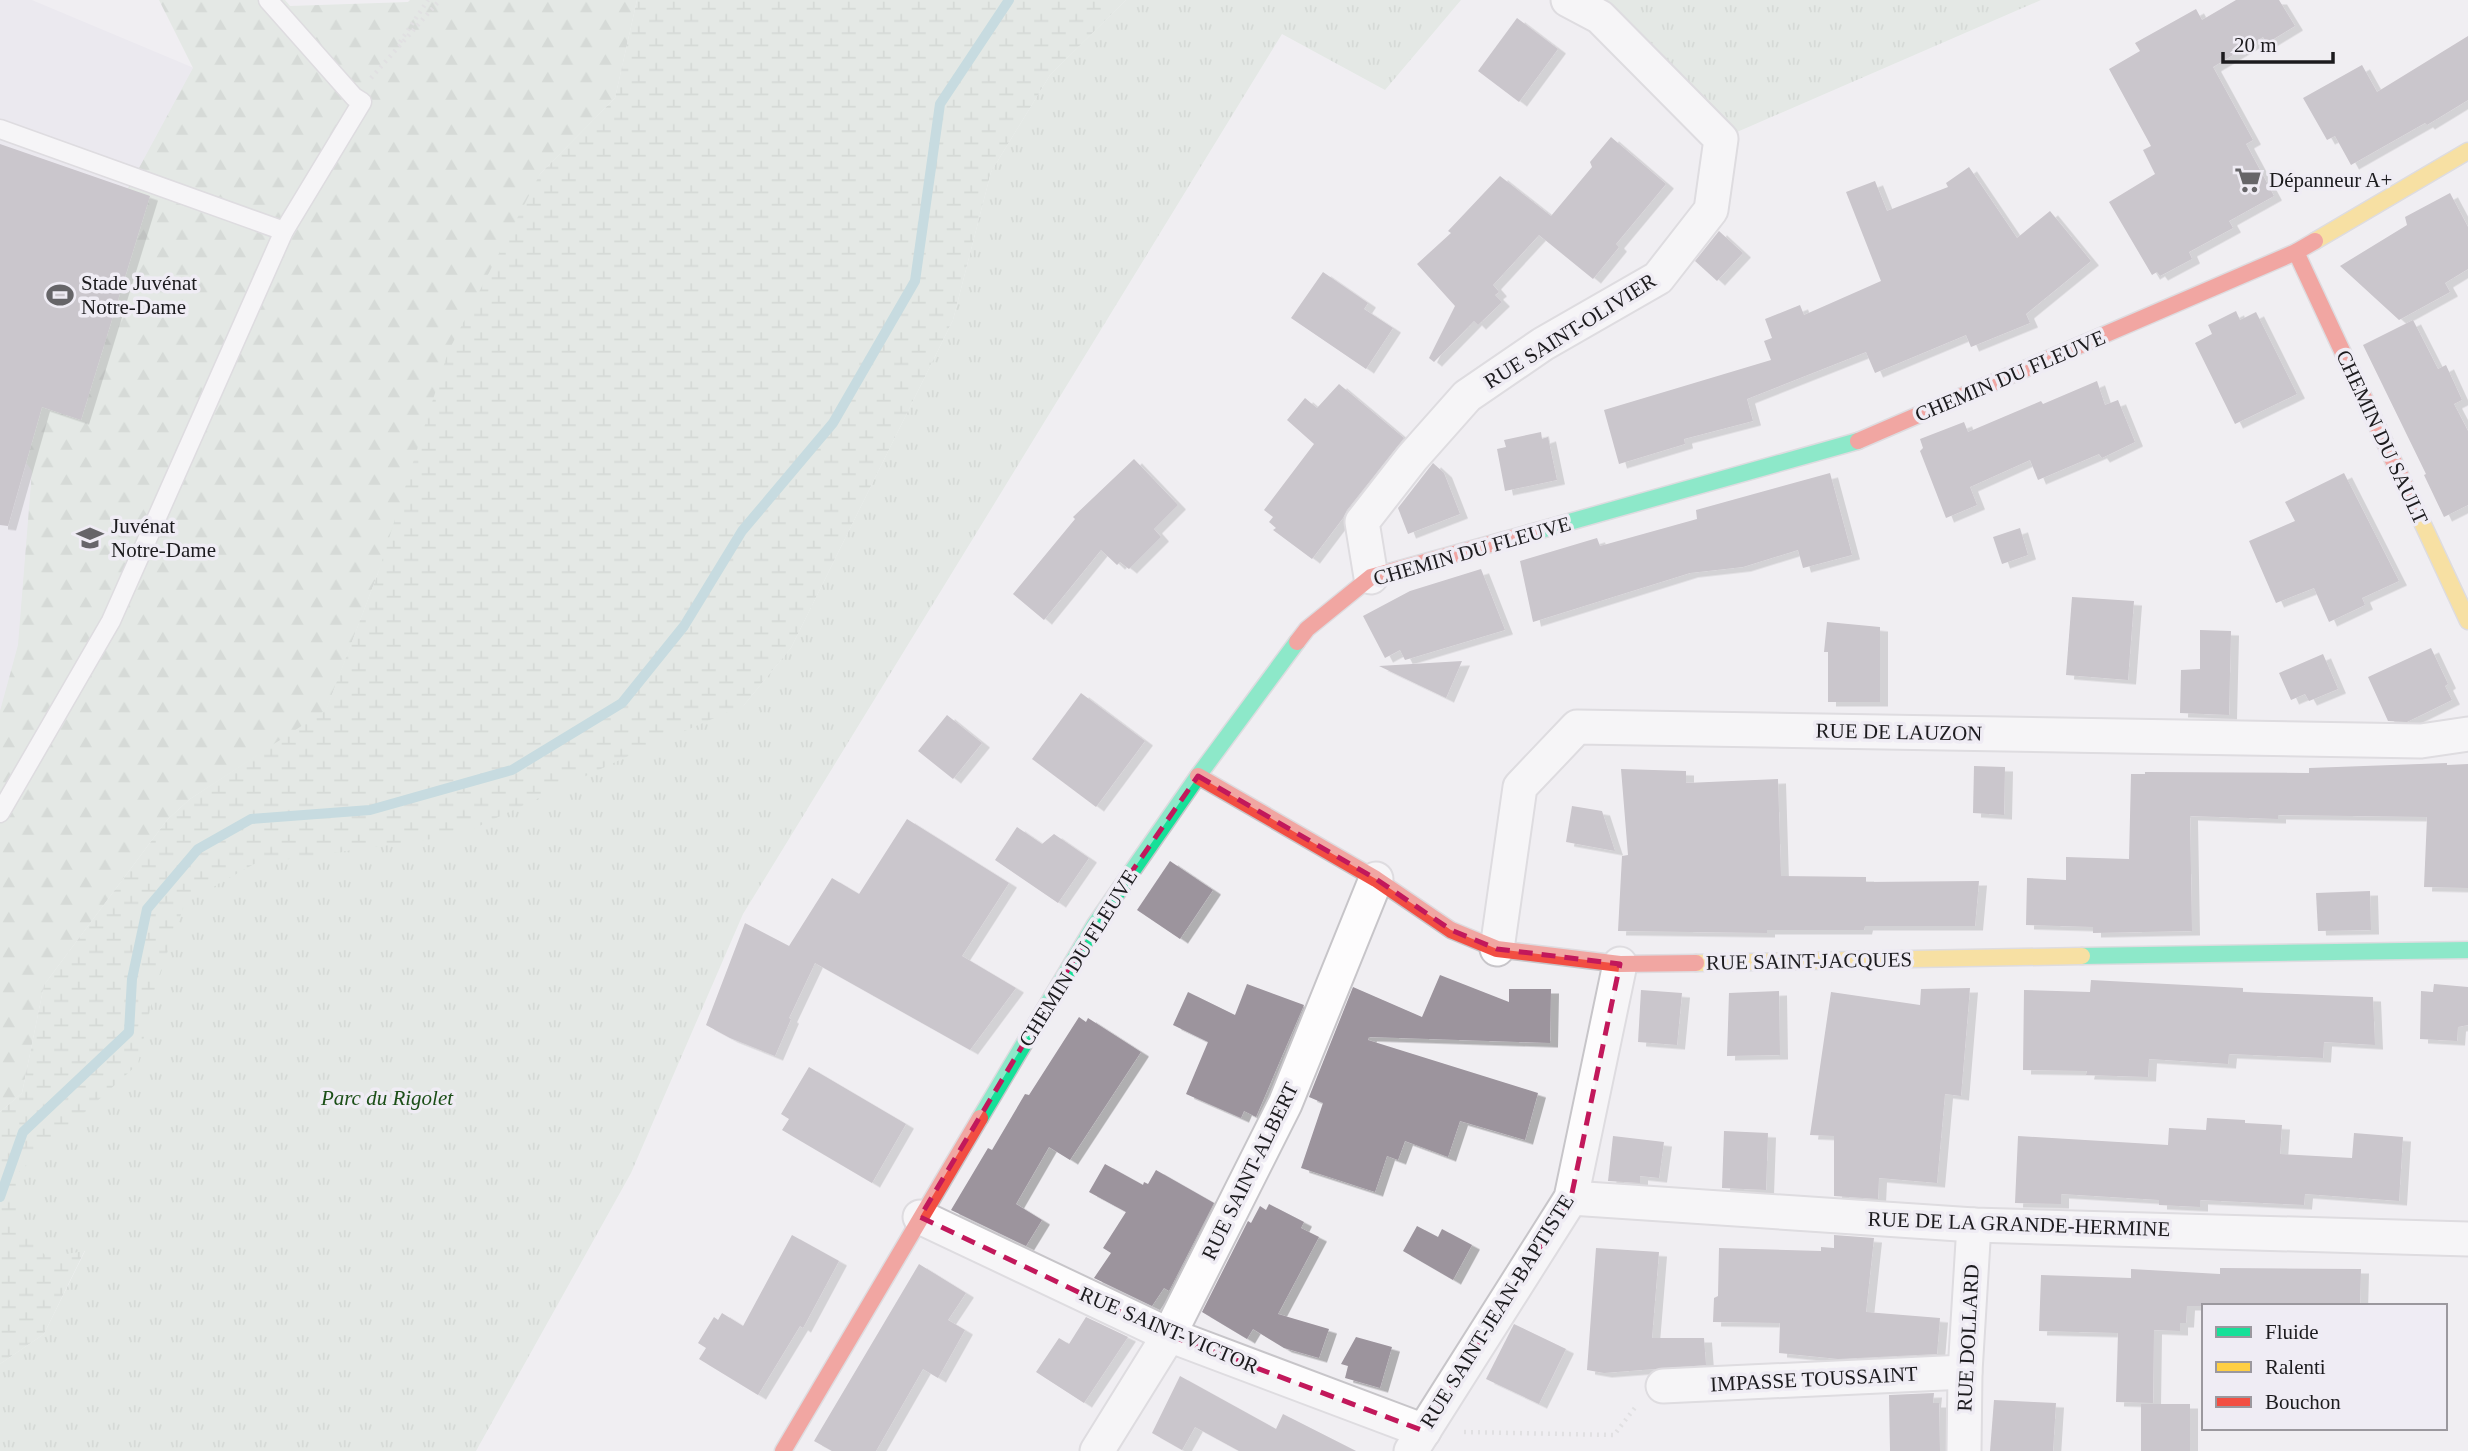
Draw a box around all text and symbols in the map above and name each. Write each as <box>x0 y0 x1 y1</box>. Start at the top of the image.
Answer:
scale bar <box>2223 21 2333 65</box>
text: 20 m <box>2234 33 2277 57</box>
supermarket icon: Dépanneur A+ <box>2233 165 2263 195</box>
place label: Dépanneur A+ <box>2269 168 2392 192</box>
street label: RUE SAINT-OLIVIER <box>1480 268 1660 394</box>
place label: Stade Juvénat Notre-Dame <box>81 271 197 319</box>
sports icon: Stade Juvénat Notre-Dame <box>45 280 75 310</box>
street label: CHEMIN DU FLEUVE <box>1911 325 2109 427</box>
street label: CHEMIN DU SAULT <box>2331 346 2433 528</box>
street label: CHEMIN DU FLEUVE <box>1371 511 1573 591</box>
place label: Juvénat Notre-Dame <box>111 514 216 562</box>
school or university icon: Juvénat Notre-Dame <box>75 523 105 553</box>
street label: RUE DE LAUZON <box>1815 719 1983 745</box>
street label: CHEMIN DU FLEUVE <box>1014 865 1142 1051</box>
street label: RUE SAINT-JACQUES <box>1706 947 1912 975</box>
street label: RUE SAINT-ALBERT <box>1197 1078 1303 1264</box>
park label: Parc du Rigolet <box>320 1086 454 1110</box>
street label: RUE SAINT-JEAN-BAPTISTE <box>1415 1190 1579 1432</box>
street label: RUE DE LA GRANDE-HERMINE <box>1867 1207 2171 1241</box>
street label: RUE DOLLARD <box>1952 1264 1984 1412</box>
street label: RUE SAINT-VICTOR <box>1076 1281 1262 1379</box>
legend <box>2202 1304 2447 1430</box>
text: Fluide <box>2265 1320 2319 1344</box>
text: Ralenti <box>2265 1355 2326 1379</box>
street label: IMPASSE TOUSSAINT <box>1710 1362 1919 1396</box>
text: Bouchon <box>2265 1390 2341 1414</box>

